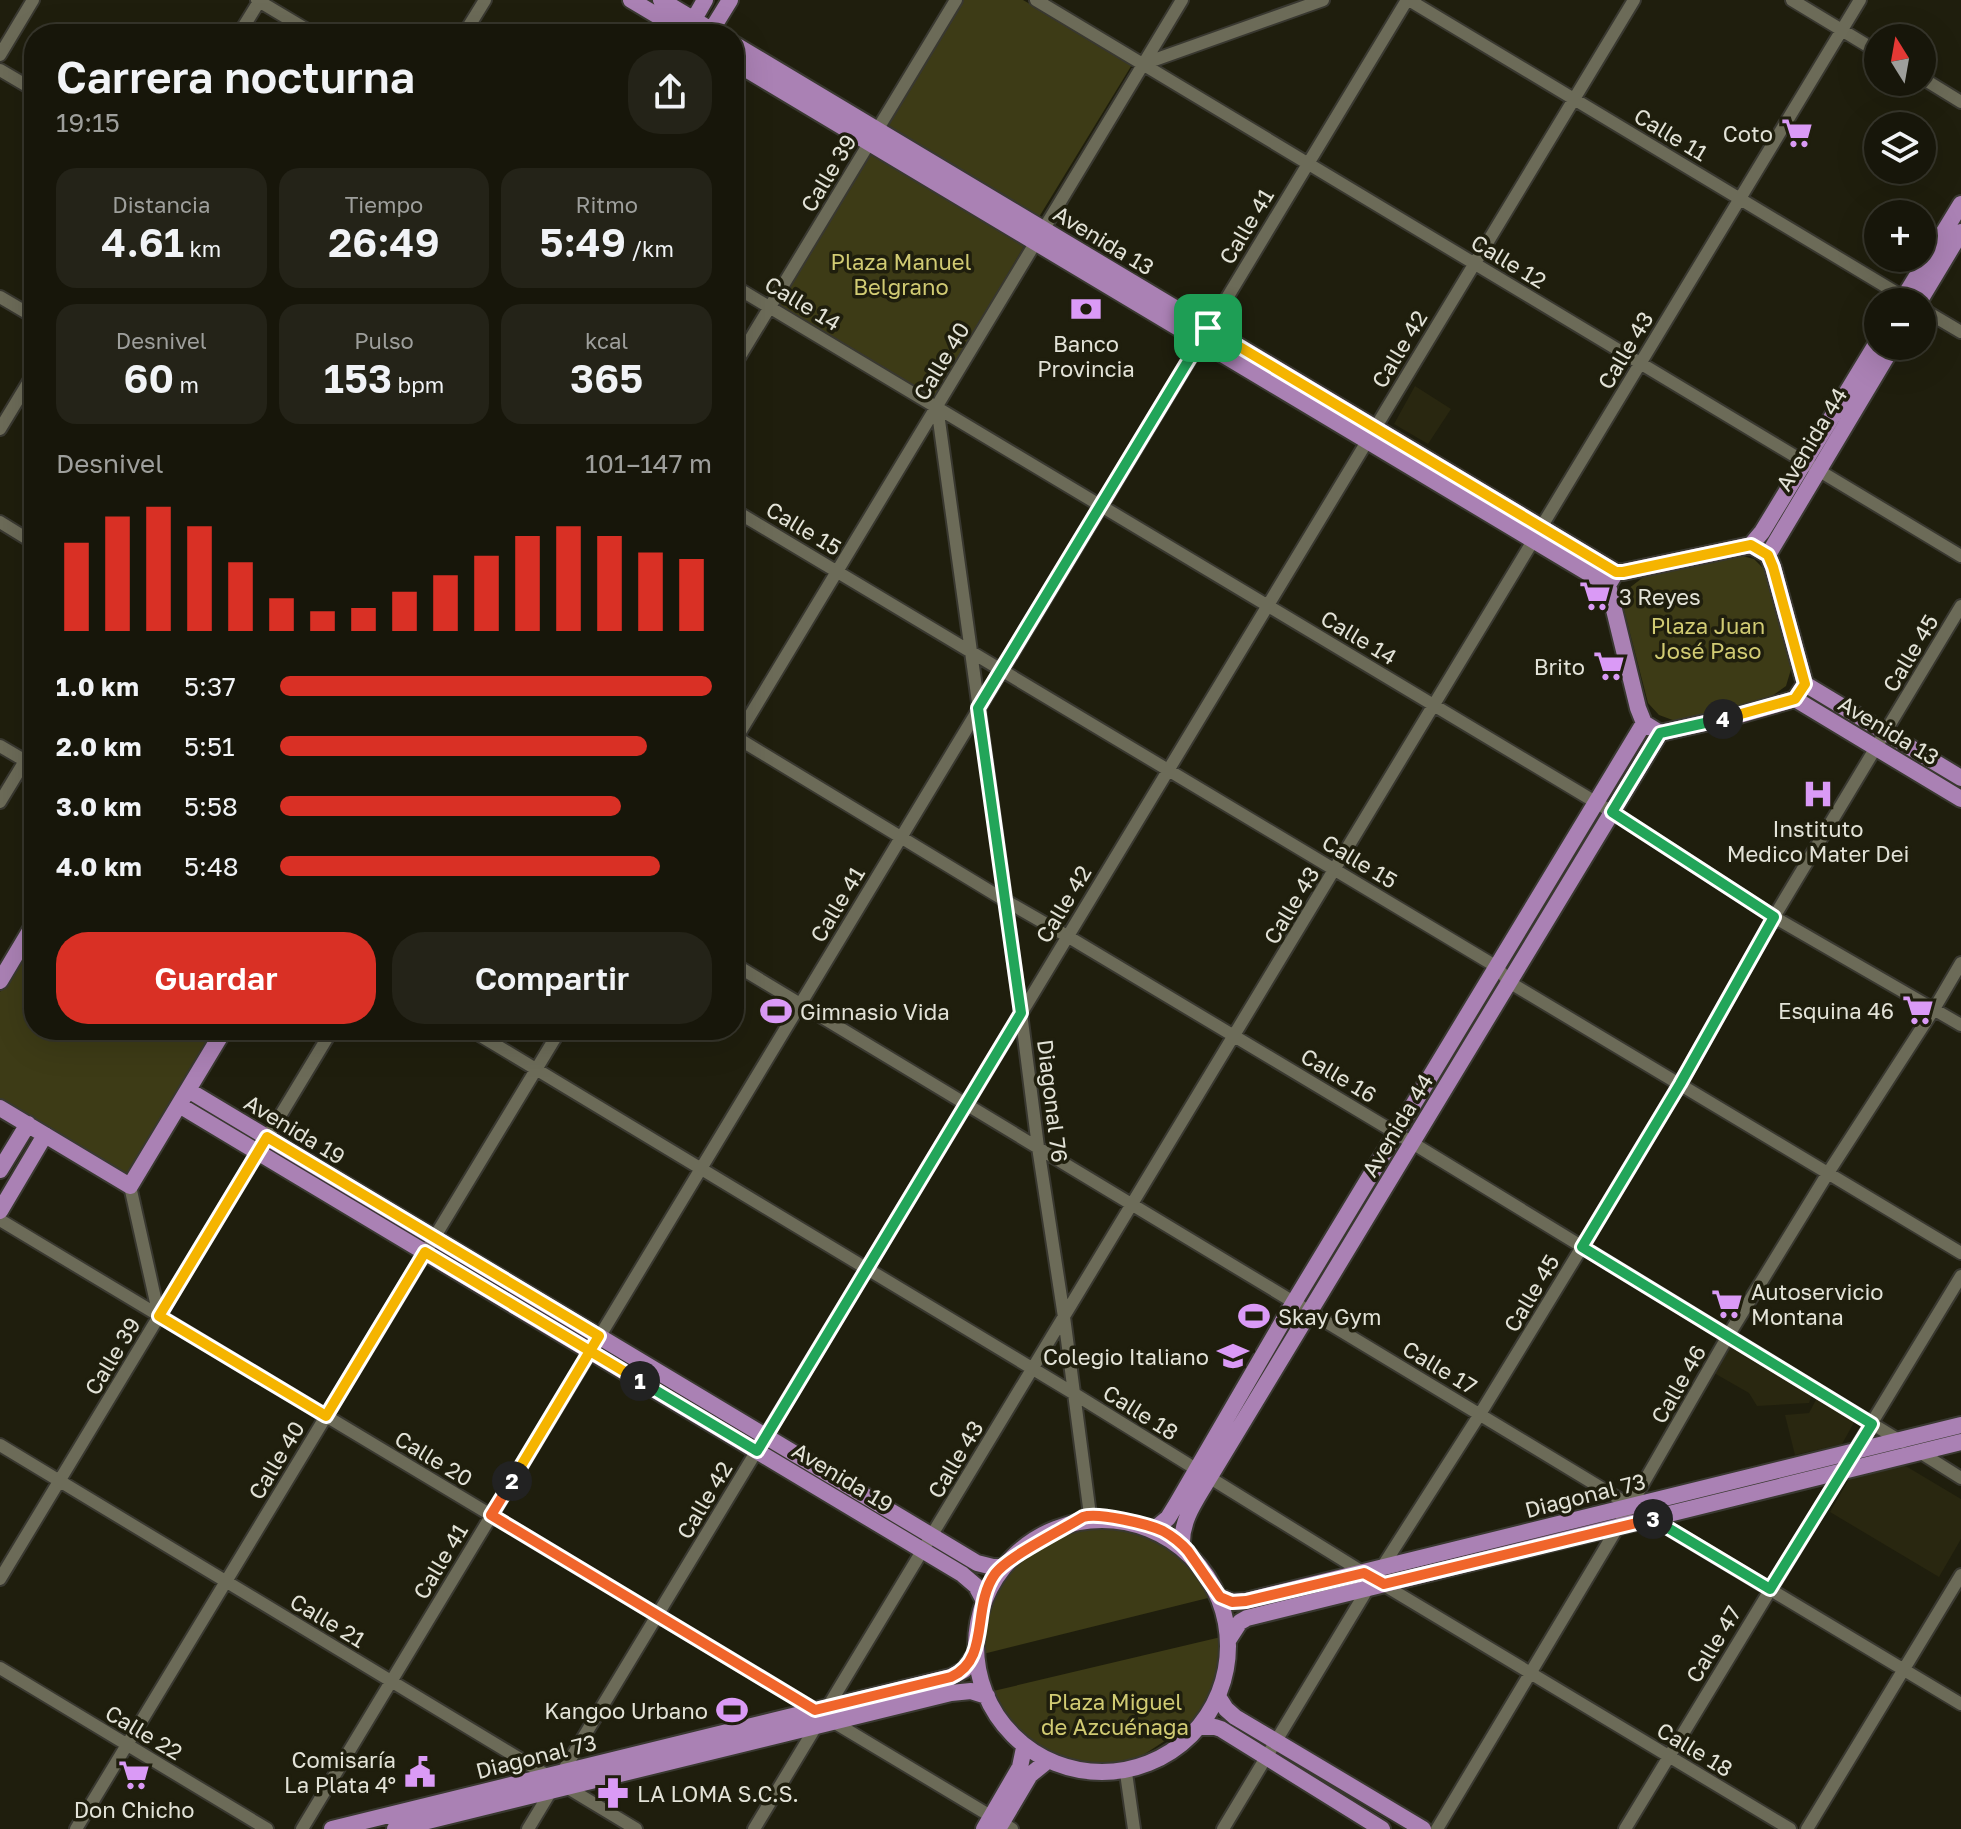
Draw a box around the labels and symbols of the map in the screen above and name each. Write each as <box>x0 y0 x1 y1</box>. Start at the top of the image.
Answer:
north arrow <box>1864 24 1936 96</box>
street label: Calle 11 <box>1629 102 1713 167</box>
supermarket icon: Coto <box>1780 116 1814 150</box>
place label: Coto <box>1723 120 1773 147</box>
street label: Calle 39 <box>794 129 862 217</box>
street label: Calle 41 <box>1213 183 1279 269</box>
street label: Avenida 13 <box>1049 199 1159 281</box>
street label: Calle 12 <box>1466 228 1552 294</box>
park label: Plaza Manuel Belgrano <box>830 248 972 300</box>
street label: Calle 14 <box>760 270 846 336</box>
bank icon: Banco Provincia <box>1069 292 1103 326</box>
pin <box>1174 294 1242 362</box>
street label: Calle 42 <box>1365 305 1433 393</box>
street label: Calle 43 <box>1591 306 1659 394</box>
street label: Calle 40 <box>907 317 975 405</box>
place label: Banco Provincia <box>1037 330 1135 382</box>
street label: Avenida 44 <box>1770 382 1852 496</box>
street label: Calle 15 <box>761 495 847 561</box>
supermarket icon: 3 Reyes <box>1578 579 1612 613</box>
place label: 3 Reyes <box>1619 583 1701 610</box>
street label: Calle 14 <box>1316 604 1402 670</box>
street label: Calle 45 <box>1876 609 1944 697</box>
park label: Plaza Juan José Paso <box>1651 612 1765 664</box>
supermarket icon: Brito <box>1592 649 1626 683</box>
place label: Brito <box>1534 653 1585 680</box>
street label: Avenida 13 <box>1834 689 1944 771</box>
pin: 4 <box>1703 699 1743 739</box>
hospital icon: Instituto Medico Mater Dei <box>1801 777 1835 811</box>
place label: Instituto Medico Mater Dei <box>1727 815 1909 867</box>
street label: Calle 15 <box>1317 828 1403 894</box>
street label: Calle 42 <box>1029 860 1097 948</box>
street label: Calle 41 <box>804 861 870 947</box>
street label: Calle 43 <box>1257 861 1325 949</box>
supermarket icon: Esquina 46 <box>1901 993 1935 1027</box>
sports icon: Gimnasio Vida <box>759 994 793 1028</box>
place label: Esquina 46 <box>1778 997 1894 1024</box>
place label: Gimnasio Vida <box>800 998 950 1025</box>
street label: Diagonal 76 <box>1032 1038 1074 1164</box>
street label: Calle 16 <box>1296 1042 1382 1108</box>
street label: Avenida 44 <box>1356 1068 1438 1182</box>
street label: Avenida 19 <box>240 1088 350 1170</box>
street label: Calle 45 <box>1497 1249 1565 1337</box>
place label: Autoservicio Montana <box>1751 1278 1884 1330</box>
supermarket icon: Autoservicio Montana <box>1710 1287 1744 1321</box>
sports icon: Skay Gym <box>1237 1299 1271 1333</box>
place label: Skay Gym <box>1278 1303 1381 1330</box>
street label: Calle 39 <box>78 1312 146 1400</box>
street label: Calle 17 <box>1398 1334 1482 1400</box>
school or university icon: Colegio Italiano <box>1216 1339 1250 1373</box>
street label: Calle 46 <box>1645 1340 1711 1428</box>
place label: Colegio Italiano <box>1043 1343 1209 1370</box>
pin: 1 <box>620 1361 660 1401</box>
street label: Calle 18 <box>1098 1378 1184 1446</box>
street label: Calle 43 <box>921 1415 989 1503</box>
street label: Calle 40 <box>242 1416 310 1504</box>
street label: Calle 20 <box>390 1424 478 1492</box>
street label: Avenida 19 <box>788 1436 898 1518</box>
street label: Calle 42 <box>670 1456 738 1544</box>
pin: 2 <box>492 1461 532 1501</box>
street label: Diagonal 73 <box>1522 1467 1648 1523</box>
pin: 3 <box>1633 1499 1673 1539</box>
street label: Calle 41 <box>407 1518 473 1604</box>
street label: Calle 21 <box>285 1587 371 1653</box>
street label: Calle 47 <box>1680 1601 1746 1687</box>
park label: Plaza Miguel de Azcuénaga <box>1041 1688 1189 1740</box>
sports icon: Kangoo Urbano <box>715 1693 749 1727</box>
place label: Kangoo Urbano <box>544 1697 708 1724</box>
street label: Calle 22 <box>101 1699 187 1765</box>
street label: Calle 18 <box>1652 1716 1738 1782</box>
street label: Diagonal 73 <box>473 1728 599 1784</box>
place label: Comisaría La Plata 4° <box>284 1746 396 1798</box>
public building icon: Comisaría La Plata 4° <box>403 1755 437 1789</box>
supermarket icon: Don Chicho <box>117 1758 151 1792</box>
pharmacy icon: LA LOMA S.C.S. <box>596 1776 630 1810</box>
place label: LA LOMA S.C.S. <box>637 1780 799 1807</box>
place label: Don Chicho <box>74 1796 194 1823</box>

